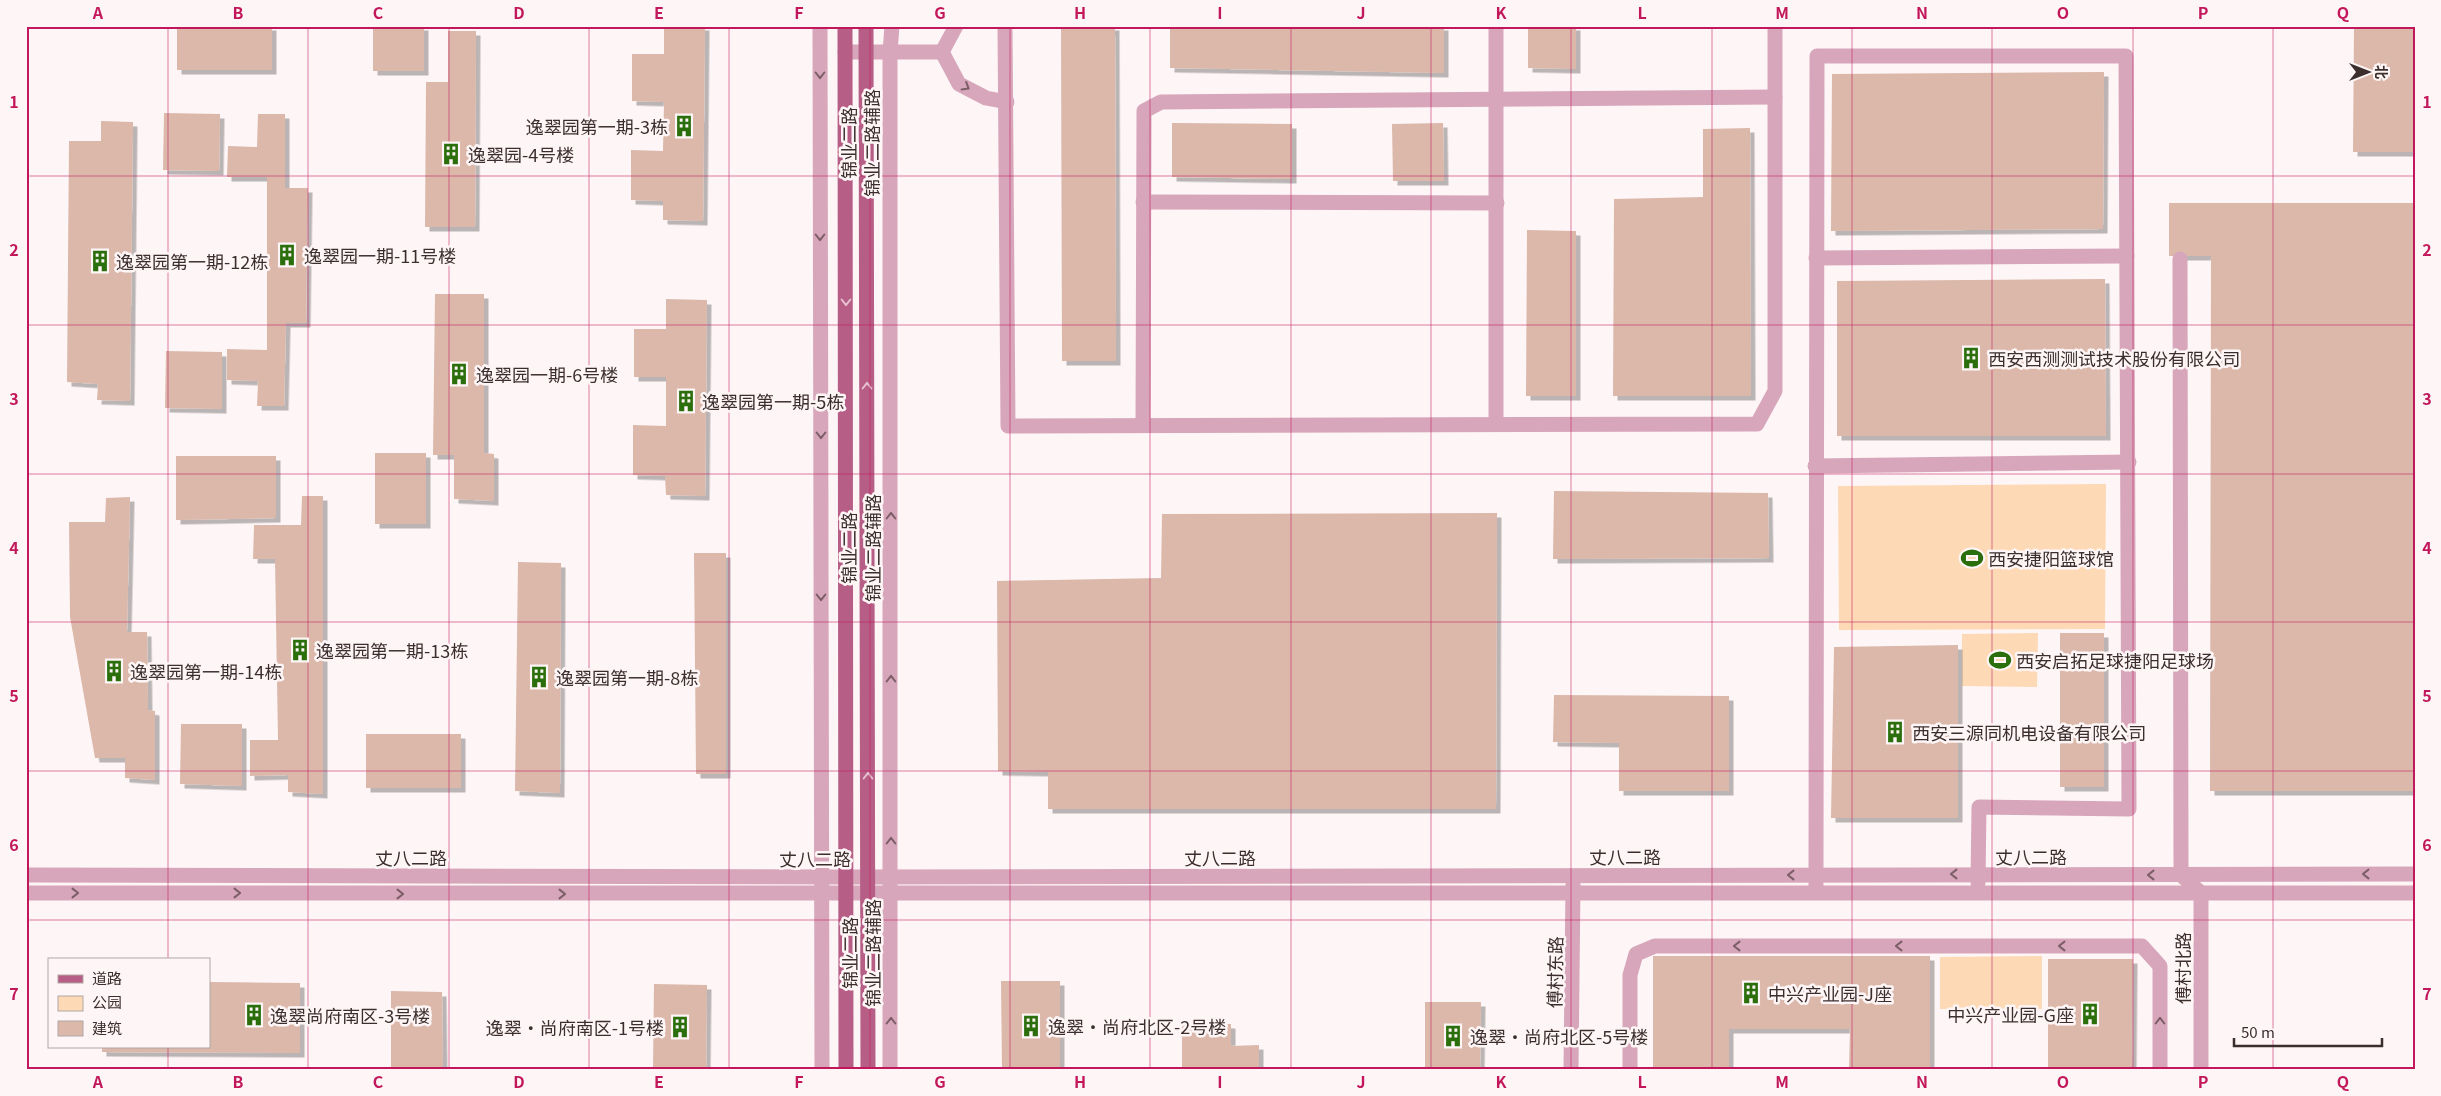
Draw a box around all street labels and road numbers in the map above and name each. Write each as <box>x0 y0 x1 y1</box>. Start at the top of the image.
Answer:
street label: 锦业二路辅路 <box>858 89 884 197</box>
street label: 锦业二路 <box>835 107 861 179</box>
street label: 锦业二路辅路 <box>859 494 885 602</box>
street label: 锦业二路 <box>835 512 861 584</box>
street label: 丈八二路 <box>1589 843 1661 869</box>
street label: 丈八二路 <box>1995 843 2067 869</box>
street label: 丈八二路 <box>375 844 447 870</box>
street label: 丈八二路 <box>1184 844 1256 870</box>
street label: 丈八二路 <box>779 845 851 871</box>
street label: 锦业二路辅路 <box>859 899 885 1007</box>
street label: 锦业二路 <box>836 917 862 989</box>
street label: 傅村北路 <box>2169 932 2195 1004</box>
street label: 傅村东路 <box>1540 936 1568 1008</box>

